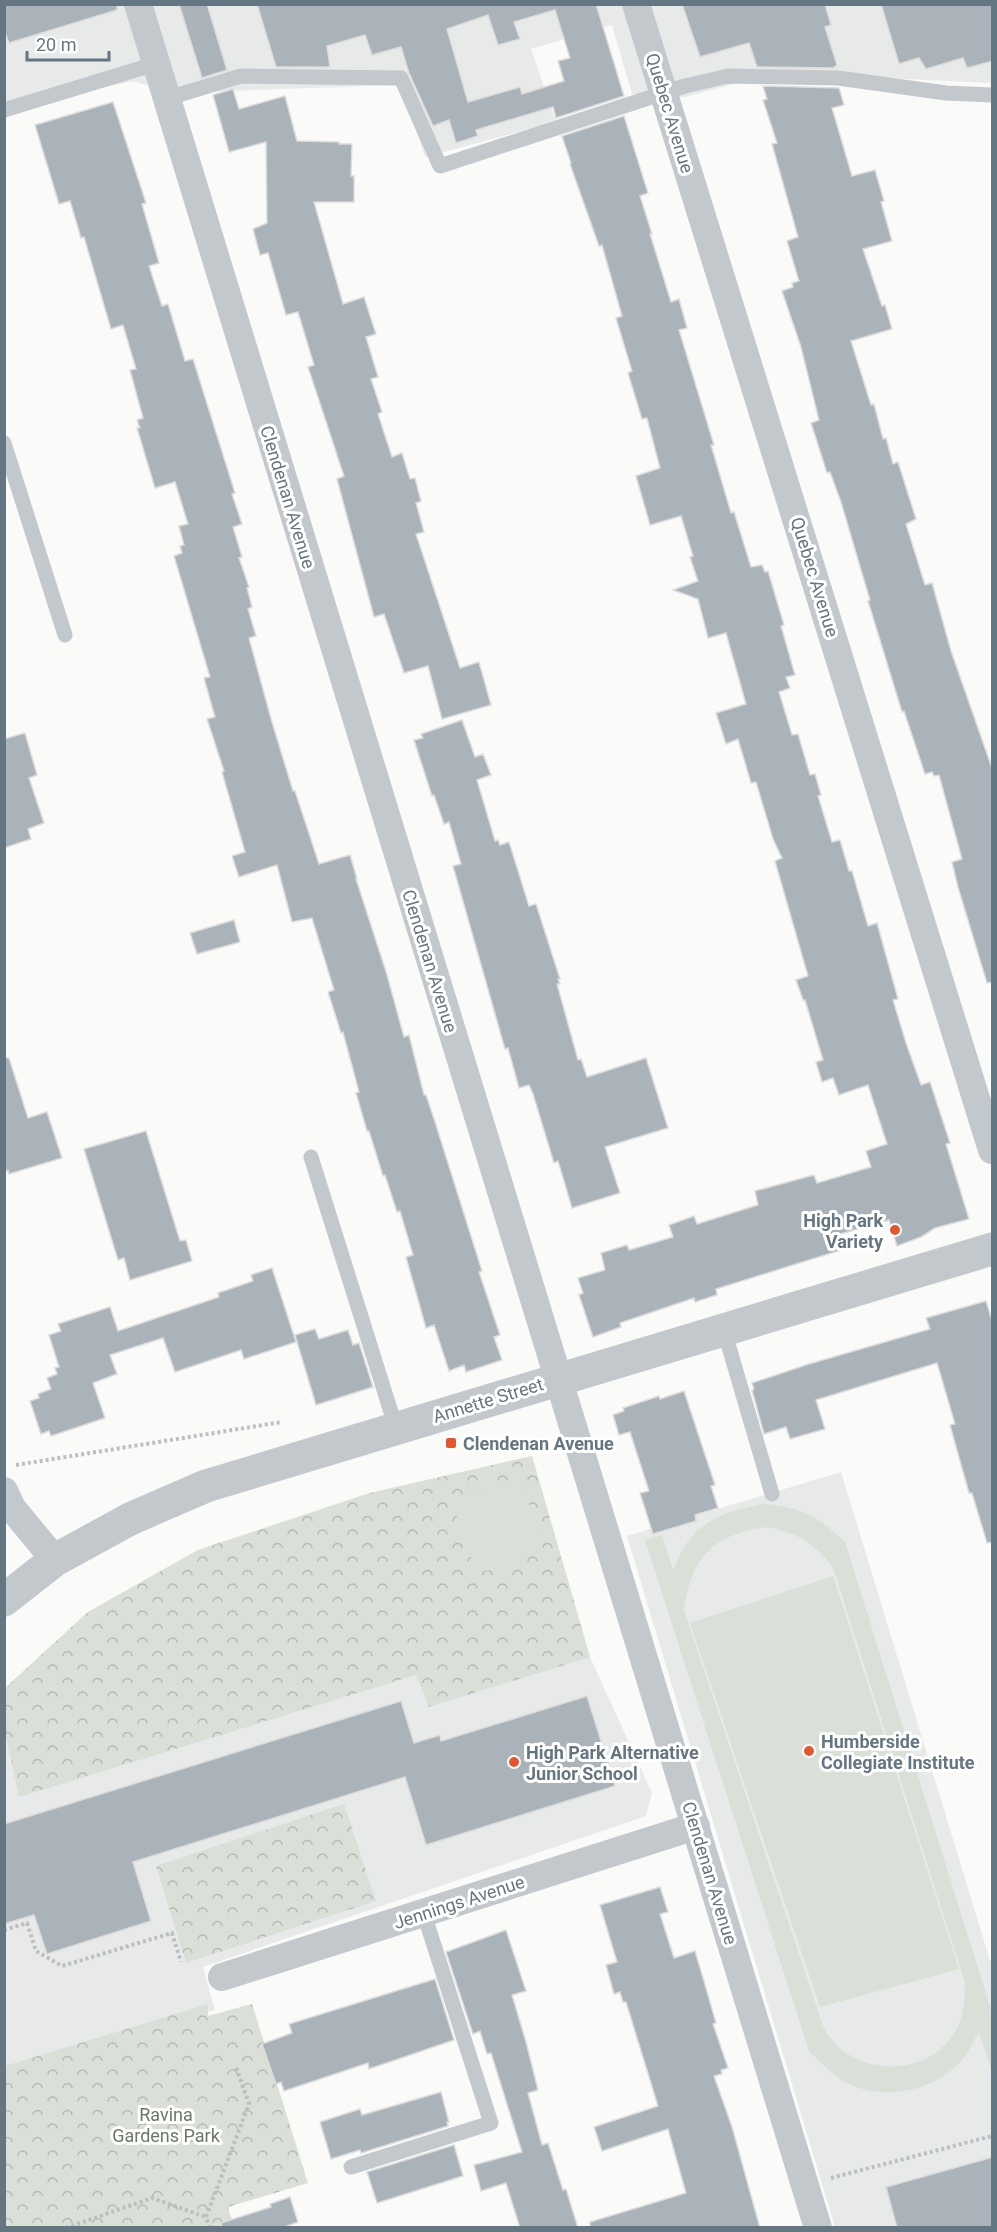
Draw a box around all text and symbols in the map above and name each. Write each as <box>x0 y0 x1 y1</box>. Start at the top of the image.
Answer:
scale bar <box>27 24 110 62</box>
text: 20 m <box>36 34 76 55</box>
street label: Quebec Avenue <box>642 51 698 175</box>
street label: Clendenan Avenue <box>256 423 320 571</box>
street label: Quebec Avenue <box>787 515 843 639</box>
street label: Clendenan Avenue <box>398 887 462 1035</box>
place label: High Park Variety <box>803 1210 884 1252</box>
marker: High Park Variety <box>888 1223 902 1237</box>
street label: Annette Street <box>430 1373 546 1427</box>
place label: Clendenan Avenue <box>463 1433 614 1454</box>
marker: Clendenan Avenue <box>444 1436 458 1450</box>
place label: Humberside Collegiate Institute <box>821 1731 975 1773</box>
place label: High Park Alternative Junior School <box>526 1742 699 1784</box>
marker: Humberside Collegiate Institute <box>802 1744 816 1758</box>
marker: High Park Alternative Junior School <box>507 1755 521 1769</box>
street label: Clendenan Avenue <box>678 1799 742 1947</box>
street label: Jennings Avenue <box>391 1871 527 1933</box>
park label: Ravina Gardens Park <box>112 2104 221 2146</box>

